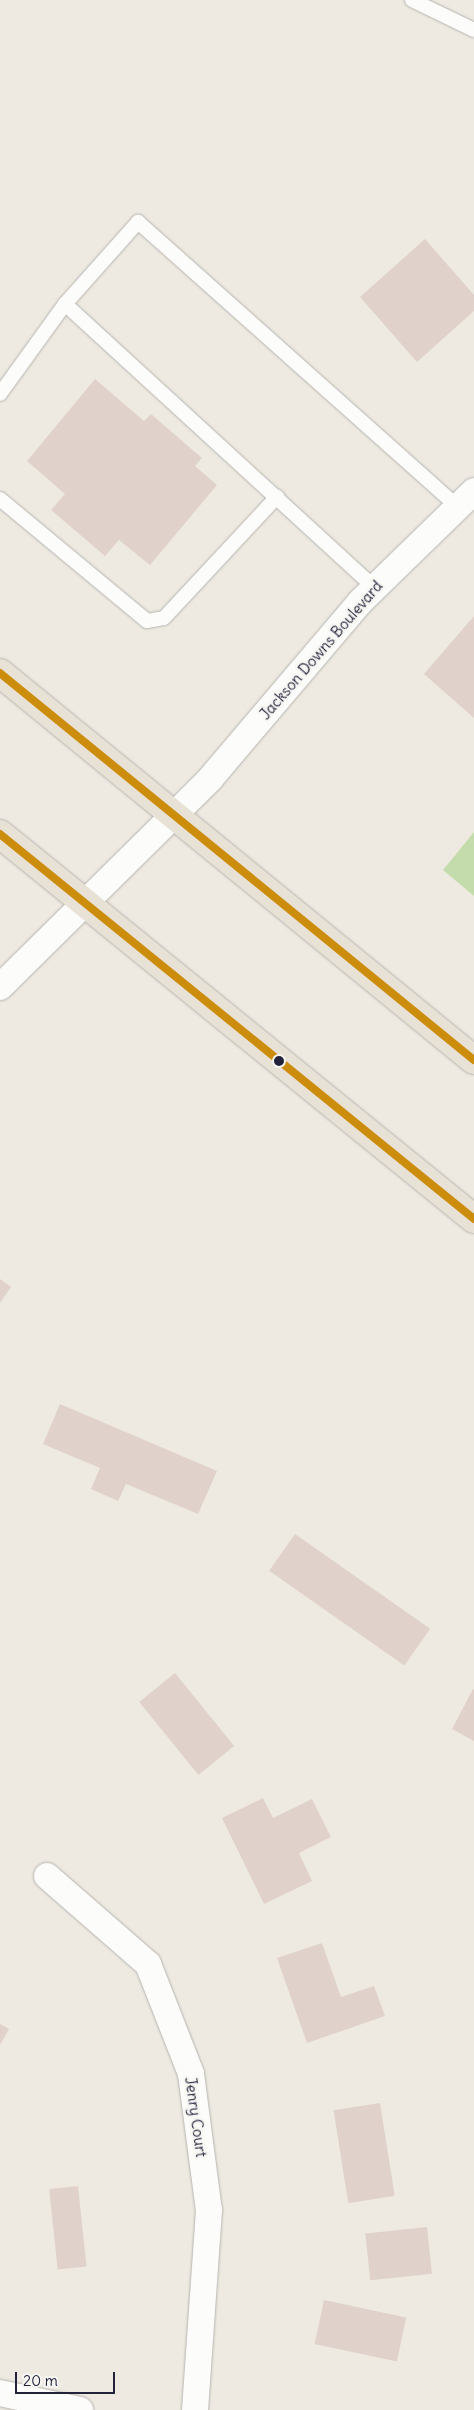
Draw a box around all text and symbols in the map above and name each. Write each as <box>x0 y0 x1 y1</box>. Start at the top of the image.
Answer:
street label: Jackson Downs Boulevard <box>256 577 386 723</box>
unlabelled marker <box>274 1056 284 1066</box>
street label: Jenry Court <box>181 2076 211 2158</box>
scale bar <box>18 2362 118 2394</box>
text: 20 m <box>23 2371 58 2390</box>

